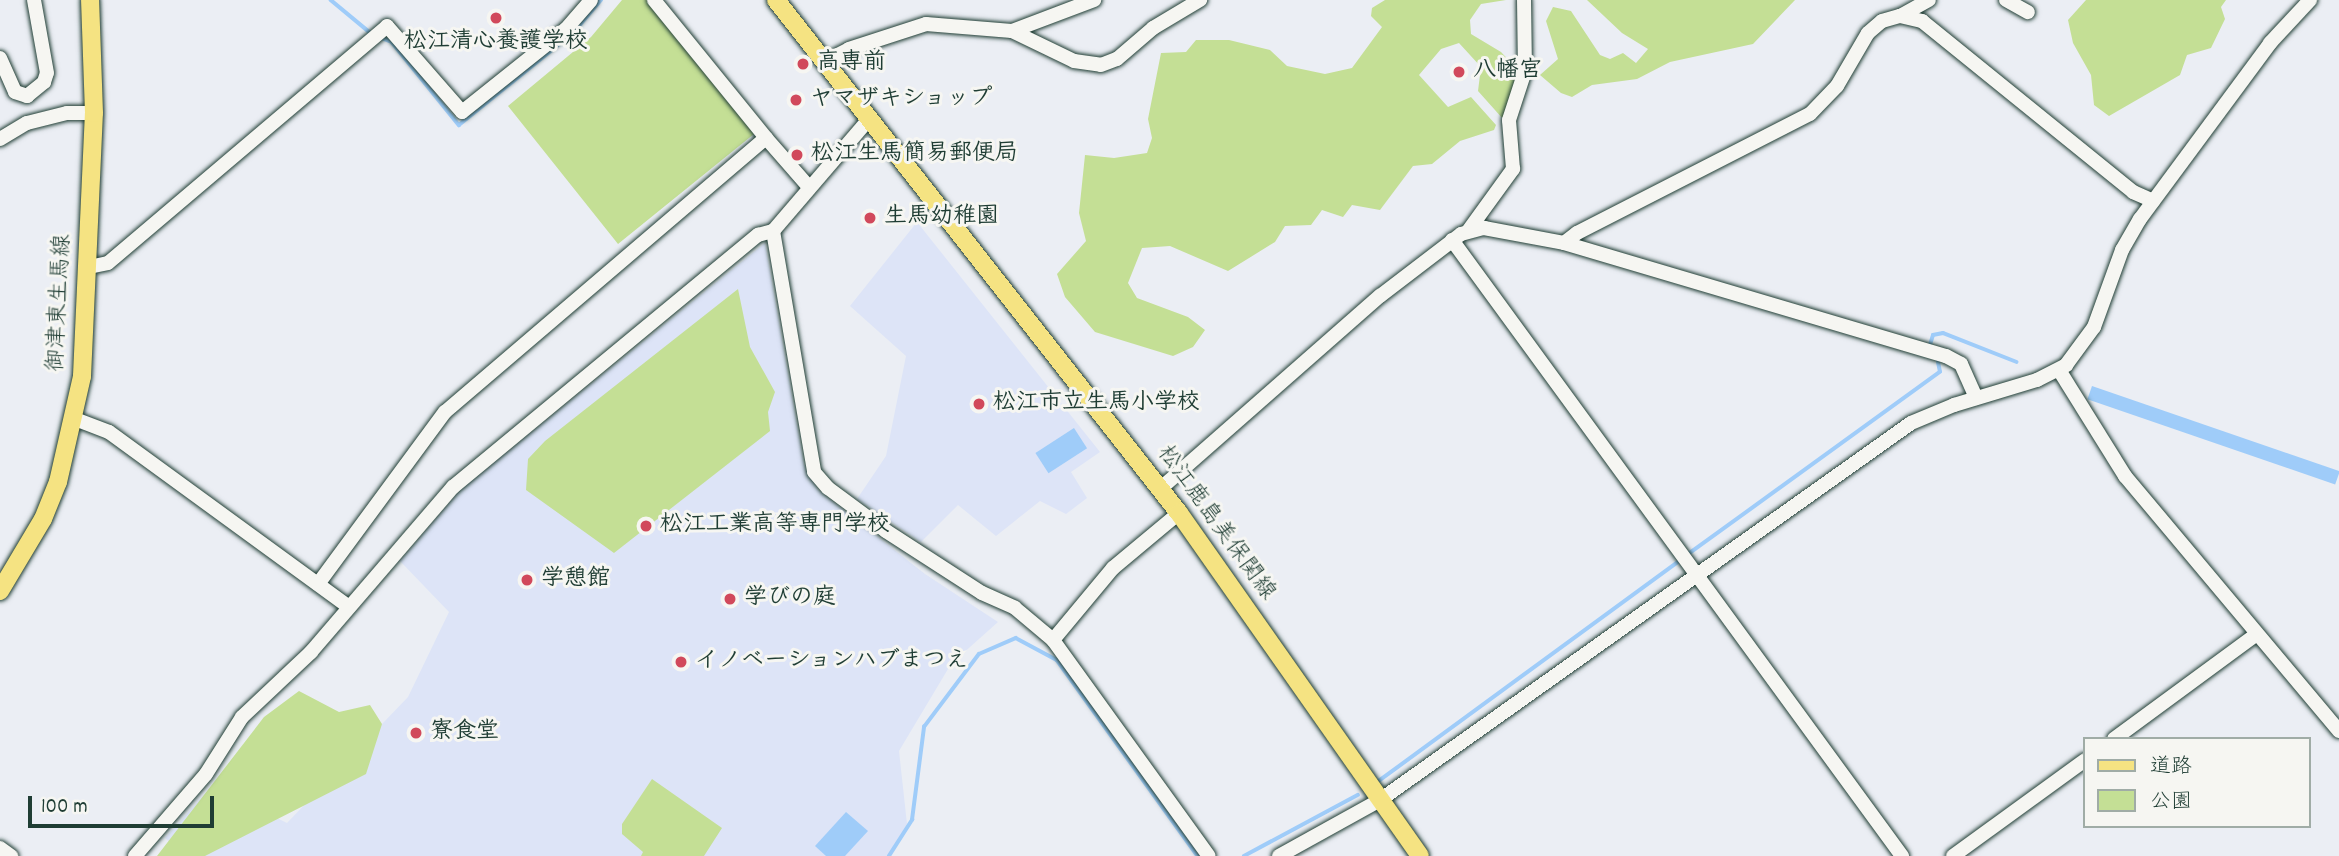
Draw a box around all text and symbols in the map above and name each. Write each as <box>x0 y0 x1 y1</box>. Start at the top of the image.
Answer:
marker: 松江清心養護学校 <box>488 10 504 26</box>
place label: 松江清心養護学校 <box>404 29 588 57</box>
place label: 高専前 <box>817 50 886 78</box>
marker: 高専前 <box>795 56 811 72</box>
place label: 八幡宮 <box>1473 58 1542 86</box>
marker: 八幡宮 <box>1451 64 1467 80</box>
place label: ヤマザキショップ <box>810 86 994 114</box>
marker: ヤマザキショップ <box>788 92 804 108</box>
place label: 松江生馬簡易郵便局 <box>811 141 1018 169</box>
marker: 松江生馬簡易郵便局 <box>789 147 805 163</box>
place label: 生馬幼稚園 <box>884 204 999 232</box>
marker: 生馬幼稚園 <box>862 210 878 226</box>
street label: 御津東生馬線 <box>44 233 78 373</box>
place label: 松江市立生馬小学校 <box>993 390 1200 418</box>
marker: 松江市立生馬小学校 <box>971 396 987 412</box>
street label: 松江鹿島美保関線 <box>1150 441 1280 607</box>
place label: 松江工業高等専門学校 <box>660 512 890 540</box>
marker: 松江工業高等専門学校 <box>638 518 654 534</box>
place label: 学憩館 <box>541 566 610 594</box>
marker: 学憩館 <box>519 572 535 588</box>
place label: 学びの庭 <box>744 585 836 613</box>
marker: 学びの庭 <box>722 591 738 607</box>
place label: イノベーションハブまつえ <box>695 648 971 676</box>
marker: イノベーションハブまつえ <box>673 654 689 670</box>
place label: 寮食堂 <box>430 719 499 747</box>
marker: 寮食堂 <box>408 725 424 741</box>
legend <box>2084 737 2311 828</box>
text: 道路 <box>2150 753 2192 783</box>
scale bar <box>32 782 217 826</box>
text: 公園 <box>2150 788 2192 818</box>
text: 100 m <box>41 793 88 823</box>

